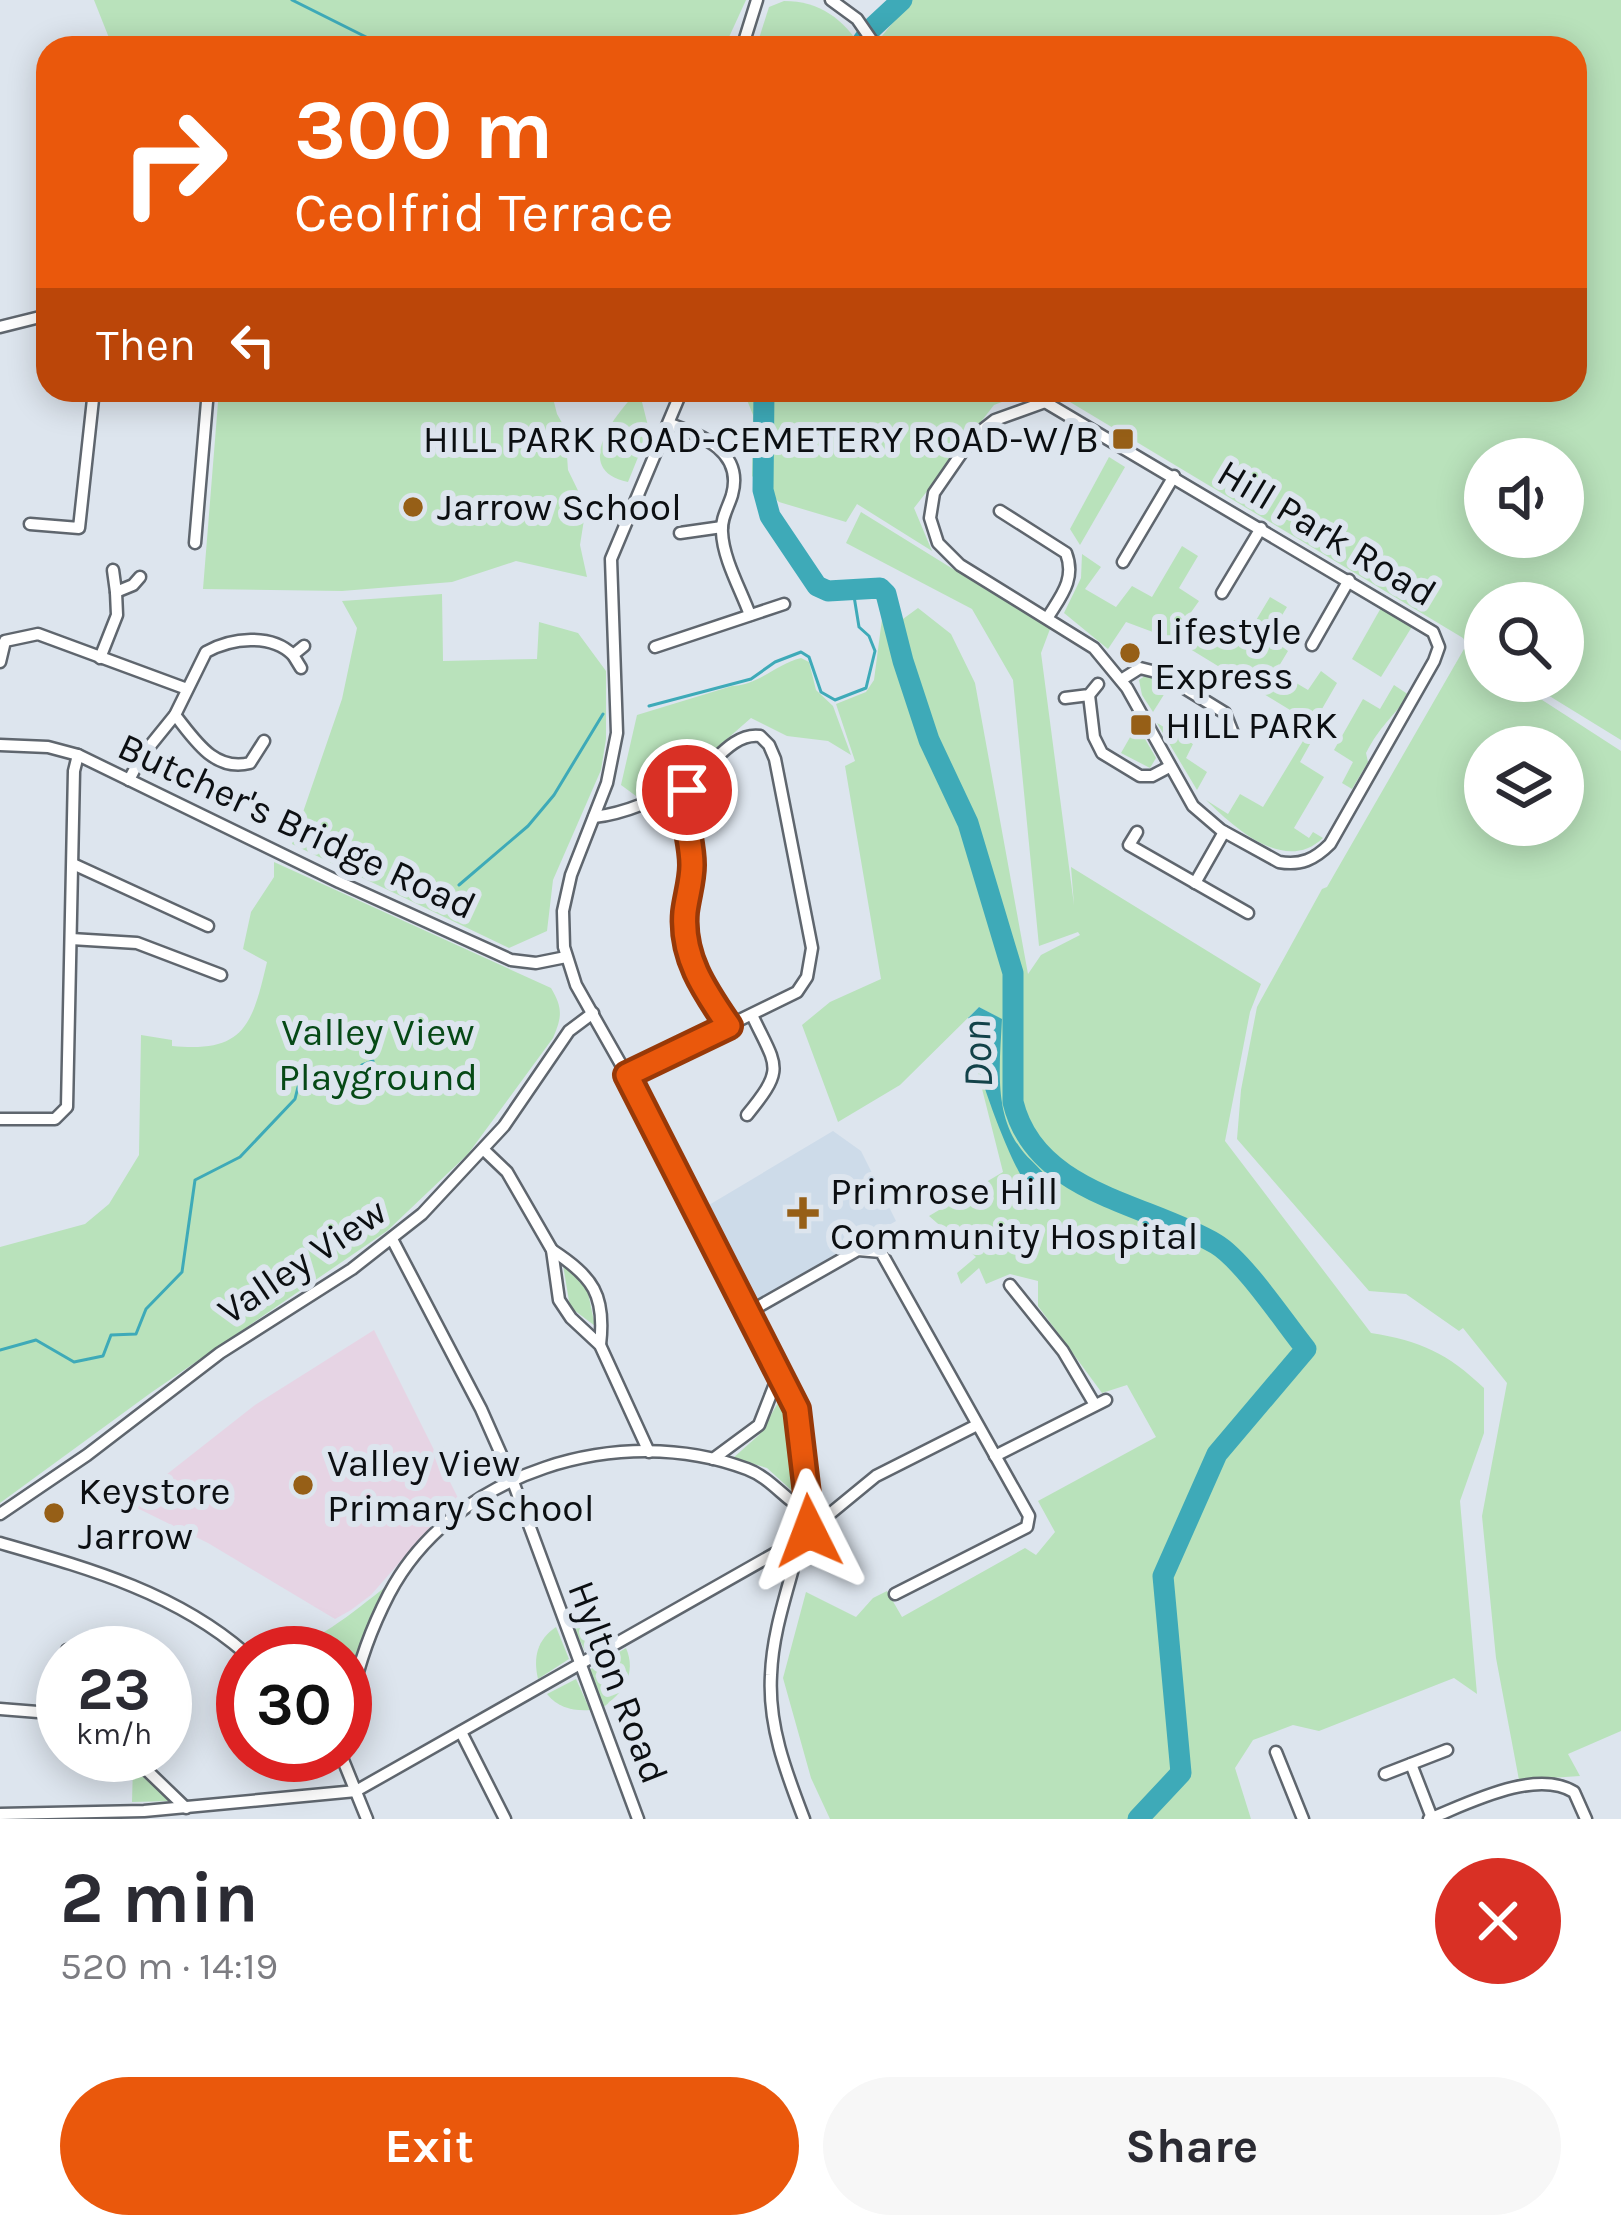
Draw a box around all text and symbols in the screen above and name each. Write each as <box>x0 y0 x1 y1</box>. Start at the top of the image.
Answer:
text: 300 m <box>294 81 553 179</box>
icon: right <box>96 84 252 240</box>
text: Ceolfrid Terrace <box>294 181 673 245</box>
icon: left <box>220 312 286 378</box>
text: Then <box>96 319 196 371</box>
place label: HILL PARK ROAD-CEMETERY ROAD-W/B <box>423 416 1099 462</box>
marker: HILL PARK ROAD-CEMETERY ROAD-W/B <box>1110 426 1136 452</box>
map controls <box>1464 438 1584 846</box>
button: sound <box>1464 438 1584 558</box>
street label: Hill Park Road <box>1209 450 1445 616</box>
place label: Jarrow School <box>437 484 682 530</box>
marker: Jarrow School <box>400 494 426 520</box>
button: search <box>1464 582 1584 702</box>
place label: Lifestyle Express <box>1154 608 1302 699</box>
marker: Lifestyle Express <box>1117 640 1143 666</box>
place label: HILL PARK <box>1165 702 1338 748</box>
marker: HILL PARK <box>1128 712 1154 738</box>
street label: Butcher's Bridge Road <box>111 723 483 929</box>
button: layers <box>1464 726 1584 846</box>
pin <box>636 739 738 841</box>
icon: arrive <box>654 757 720 823</box>
park label: Valley View Playground <box>278 1009 478 1100</box>
water label: Don <box>951 1019 1003 1089</box>
place label: Primrose Hill Community Hospital <box>830 1168 1198 1259</box>
street label: Valley View <box>209 1188 395 1334</box>
marker: Primrose Hill Community Hospital <box>787 1197 819 1229</box>
place label: Valley View Primary School <box>327 1440 595 1531</box>
place label: Keystore Jarrow <box>78 1468 230 1559</box>
position arrow <box>746 1468 872 1594</box>
marker: Valley View Primary School <box>290 1472 316 1498</box>
marker: Keystore Jarrow <box>41 1500 67 1526</box>
street label: Hylton Road <box>558 1574 678 1790</box>
speed limit sign: 30 <box>216 1626 372 1782</box>
text: 23 <box>77 1654 151 1724</box>
text: km/h <box>76 1716 152 1752</box>
text: 2 min <box>60 1856 259 1940</box>
button: close <box>1435 1858 1561 1984</box>
text: 520 m · 14:19 <box>60 1943 278 1989</box>
button: Exit <box>60 2077 799 2215</box>
button: Share <box>823 2077 1561 2215</box>

